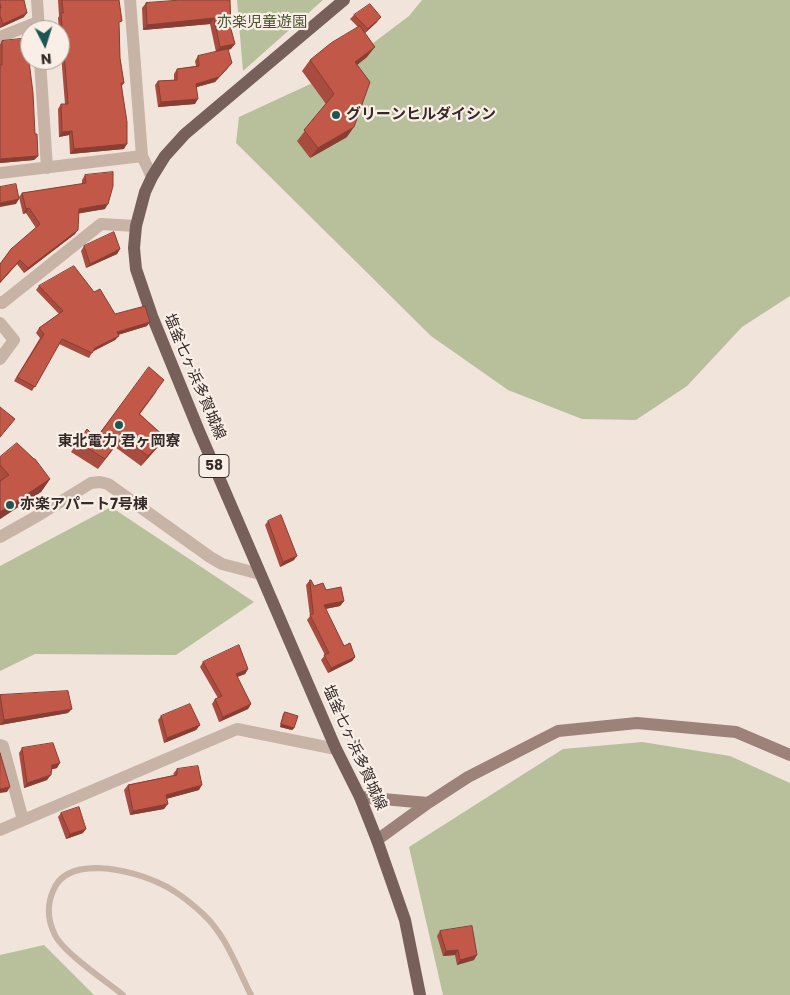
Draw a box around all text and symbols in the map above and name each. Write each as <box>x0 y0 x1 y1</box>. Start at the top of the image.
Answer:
park label: 亦楽児童遊園 <box>217 14 307 32</box>
north arrow <box>20 20 70 70</box>
text: N <box>40 49 52 69</box>
place label: グリーンヒルダイシン <box>346 106 496 124</box>
marker: グリーンヒルダイシン <box>330 109 342 121</box>
street label: 塩釜七ヶ浜多賀城線 <box>159 311 229 443</box>
marker: 東北電力 君ヶ岡寮 <box>113 419 125 431</box>
place label: 東北電力 君ヶ岡寮 <box>57 433 181 451</box>
road number: 58 <box>199 454 229 478</box>
place label: 亦楽アパート7号棟 <box>20 496 148 514</box>
marker: 亦楽アパート7号棟 <box>4 499 16 511</box>
street label: 塩釜七ヶ浜多賀城線 <box>318 683 390 813</box>

